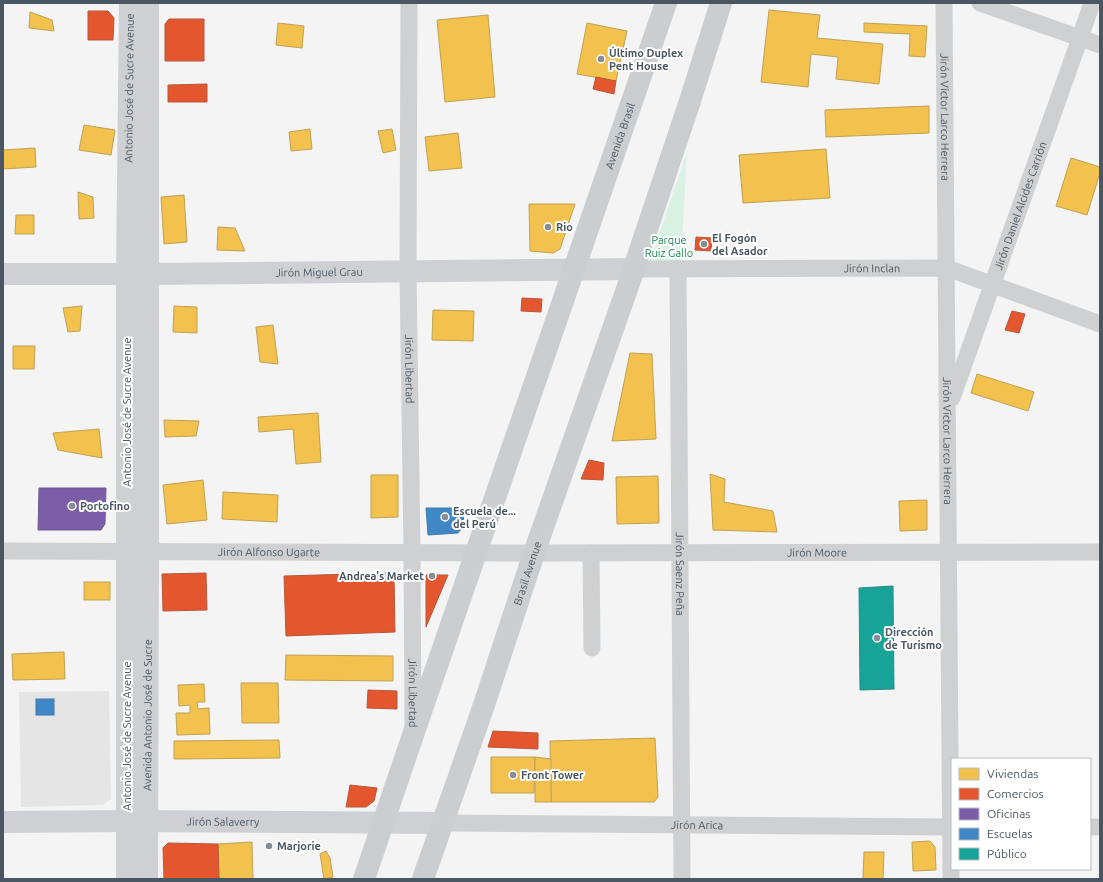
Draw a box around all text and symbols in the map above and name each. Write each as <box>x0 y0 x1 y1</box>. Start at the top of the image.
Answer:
street label: Antonio José de Sucre Avenue <box>122 13 136 163</box>
place label: Último Duplex Pent House <box>609 46 683 72</box>
street label: Jirón Víctor Larco Herrera <box>938 53 951 181</box>
marker: Último Duplex Pent House <box>596 54 606 64</box>
street label: Avenida Brasil <box>603 101 637 171</box>
street label: Jirón Daniel Alcides Carrión <box>992 140 1049 272</box>
place label: Rio <box>556 221 573 233</box>
marker: Rio <box>543 222 553 232</box>
place label: El Fogón del Asador <box>712 232 768 257</box>
park label: Parque Ruiz Gallo <box>645 234 693 259</box>
marker: El Fogón del Asador <box>699 239 709 249</box>
street label: Jirón Inclan <box>844 262 900 274</box>
street label: Jirón Miguel Grau <box>275 266 363 279</box>
street label: Jirón Libertad <box>403 334 416 404</box>
street label: Antonio José de Sucre Avenue <box>121 337 133 487</box>
street label: Jirón Víctor Larco Herrera <box>941 377 954 505</box>
place label: Portofino <box>80 500 130 512</box>
marker: Portofino <box>67 501 77 511</box>
place label: Escuela de... del Perú <box>453 505 516 530</box>
marker: Escuela de... del Perú <box>440 512 450 522</box>
street label: Jirón Saenz Peña <box>674 532 686 616</box>
street label: Brasil Avenue <box>511 540 544 607</box>
street label: Jirón Alfonso Ugarte <box>218 546 320 558</box>
street label: Jirón Moore <box>787 546 847 559</box>
place label: Andrea's Market <box>339 570 424 582</box>
marker: Andrea's Market <box>427 571 437 581</box>
place label: Dirección de Turismo <box>885 626 942 651</box>
marker: Dirección de Turismo <box>872 633 882 643</box>
street label: Avenida Antonio José de Sucre <box>141 639 154 791</box>
street label: Jirón Libertad <box>407 658 419 727</box>
street label: Antonio José de Sucre Avenue <box>121 661 133 811</box>
legend <box>951 758 1091 870</box>
text: Viviendas <box>987 767 1039 780</box>
place label: Front Tower <box>521 769 584 781</box>
marker: Front Tower <box>508 770 518 780</box>
text: Comercios <box>987 787 1044 800</box>
text: Oficinas <box>987 807 1031 820</box>
street label: Jirón Salaverry <box>187 815 260 828</box>
street label: Jirón Arica <box>671 819 723 831</box>
text: Escuelas <box>987 827 1033 840</box>
place label: Marjorie <box>277 840 321 852</box>
marker: Marjorie <box>264 841 274 851</box>
text: Público <box>987 847 1027 860</box>

